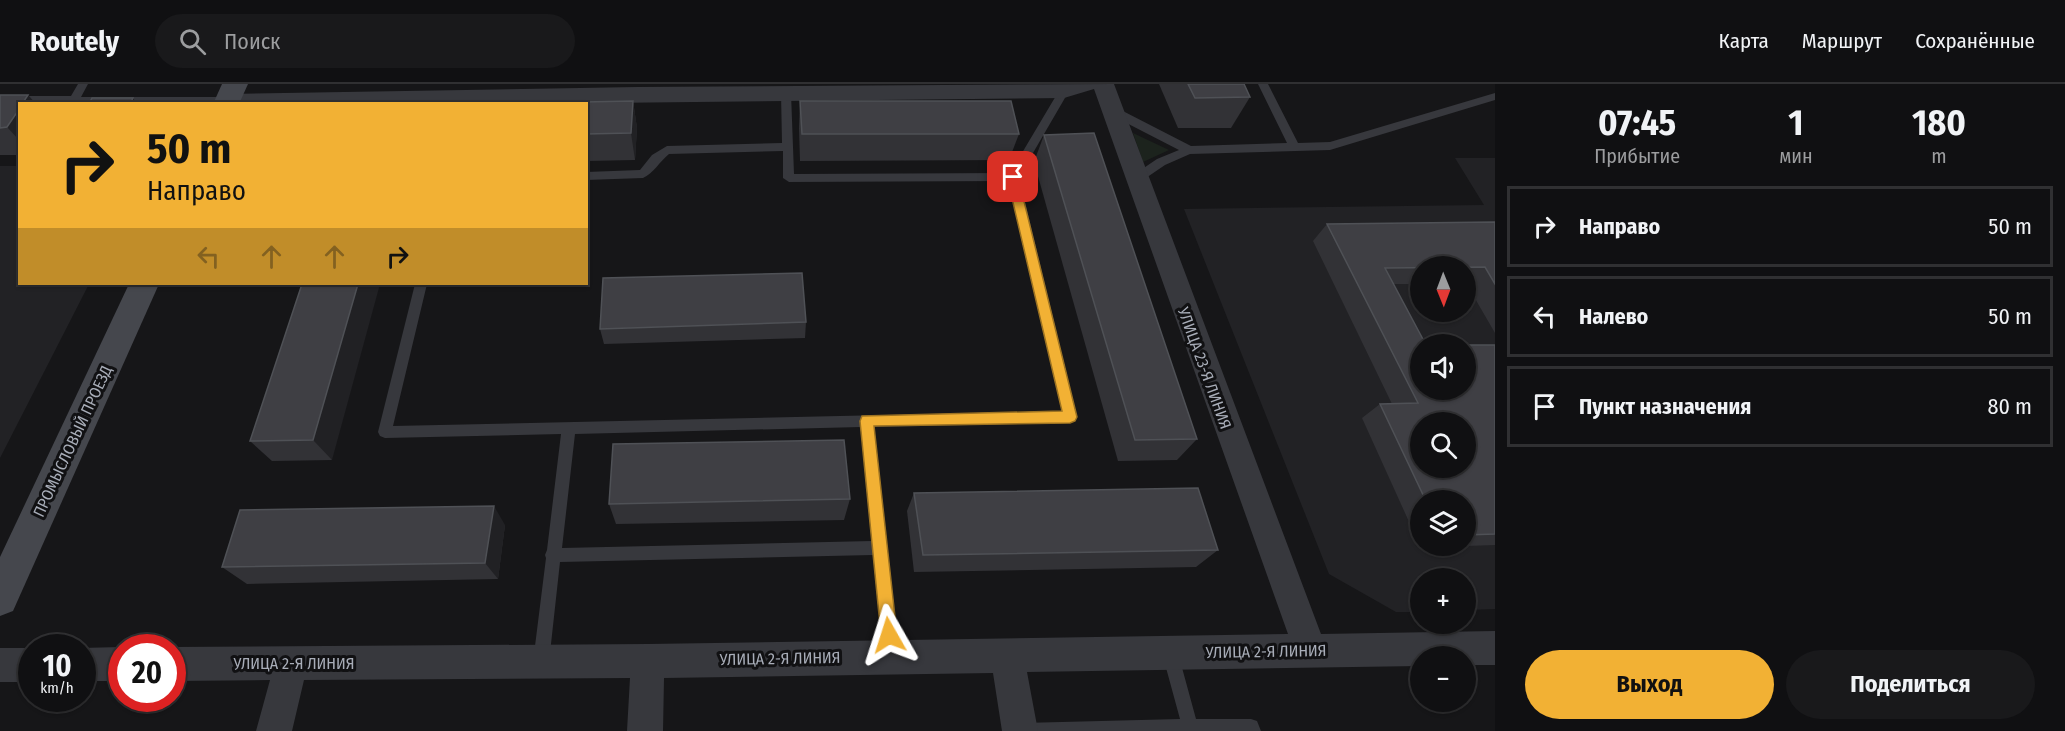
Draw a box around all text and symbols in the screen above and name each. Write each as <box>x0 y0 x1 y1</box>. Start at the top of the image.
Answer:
search box <box>155 14 575 68</box>
text: Routely <box>30 25 119 58</box>
icon: search <box>176 25 209 58</box>
text: Поиск <box>224 28 280 55</box>
text: Карта <box>1719 28 1769 54</box>
text: Маршрут <box>1802 28 1882 54</box>
text: Сохранённые <box>1915 28 2035 54</box>
text: 07:45 <box>1598 101 1676 145</box>
text: 1 <box>1788 101 1804 145</box>
text: 180 <box>1912 101 1966 145</box>
text: 50 m <box>147 124 231 174</box>
icon: right <box>48 126 126 204</box>
text: Прибытие <box>1594 144 1680 168</box>
text: мин <box>1779 144 1813 168</box>
text: m <box>1931 144 1947 168</box>
pin <box>987 151 1038 202</box>
icon: arrive <box>996 160 1029 193</box>
text: Направо <box>147 175 246 207</box>
icon: right <box>1528 210 1561 243</box>
text: Направо <box>1579 213 1660 240</box>
text: 50 m <box>1988 213 2032 240</box>
icon: left <box>192 240 225 273</box>
icon: ahead <box>255 240 288 273</box>
icon: ahead <box>318 240 351 273</box>
icon: right <box>381 240 414 273</box>
north arrow <box>1410 256 1476 322</box>
map controls <box>1410 256 1476 712</box>
icon: left <box>1528 300 1561 333</box>
text: Налево <box>1579 303 1648 330</box>
text: 50 m <box>1988 303 2032 330</box>
street label: УЛИЦА 23-Я ЛИНИЯ <box>1173 304 1235 432</box>
button: sound <box>1410 334 1476 400</box>
street label: ПРОМЫСЛОВЫЙ ПРОЕЗД <box>29 362 116 520</box>
icon: arrive <box>1528 390 1561 423</box>
text: Пункт назначения <box>1579 393 1751 420</box>
text: 80 m <box>1987 393 2032 420</box>
button: search <box>1410 412 1476 478</box>
button: layers <box>1410 490 1476 556</box>
button: + <box>1410 568 1476 634</box>
position arrow <box>857 603 921 667</box>
speed limit sign: 20 <box>108 634 186 712</box>
street label: УЛИЦА 2-Я ЛИНИЯ <box>1204 641 1327 662</box>
button: − <box>1410 646 1476 712</box>
text: 10 <box>42 648 72 684</box>
street label: УЛИЦА 2-Я ЛИНИЯ <box>718 648 841 669</box>
button: Выход <box>1525 650 1774 719</box>
button: Поделиться <box>1786 650 2035 719</box>
street label: УЛИЦА 2-Я ЛИНИЯ <box>233 654 354 673</box>
text: km/h <box>40 679 74 697</box>

